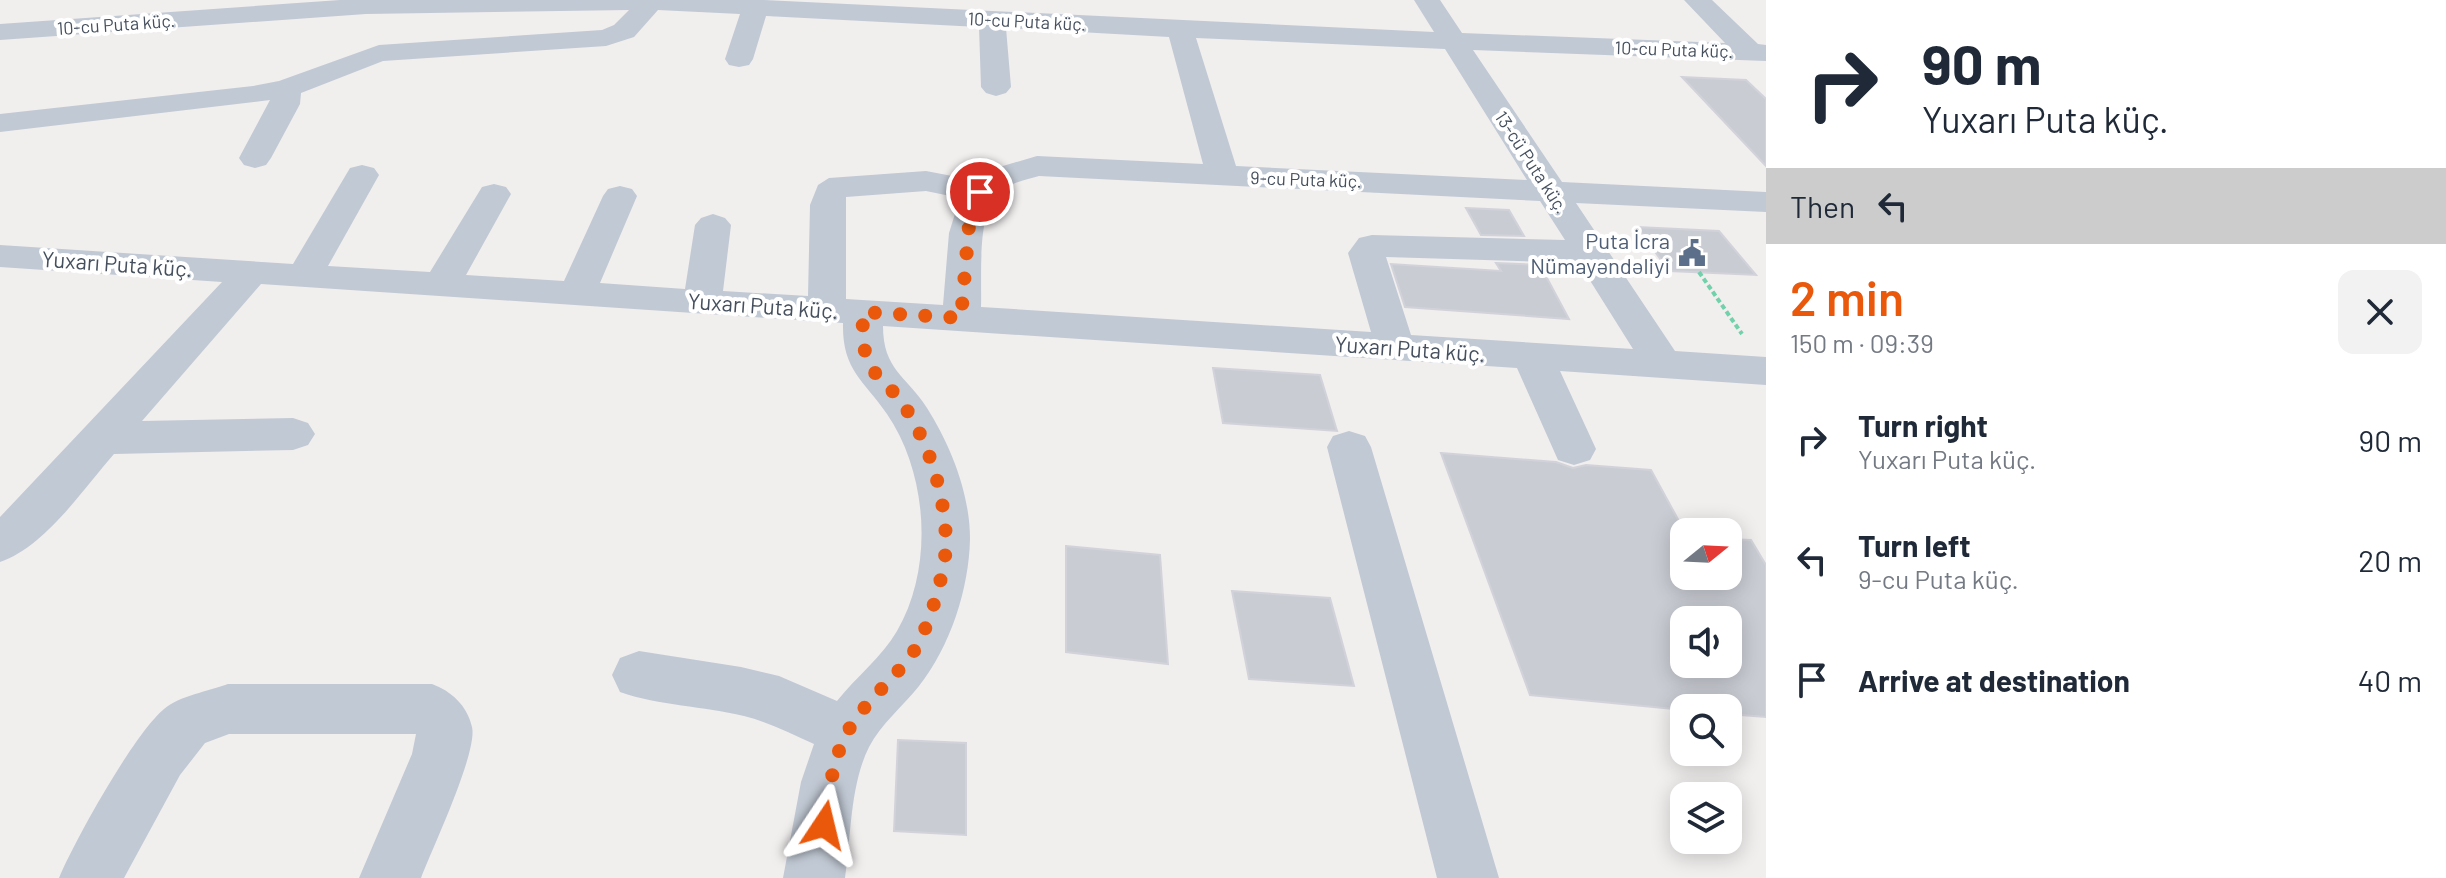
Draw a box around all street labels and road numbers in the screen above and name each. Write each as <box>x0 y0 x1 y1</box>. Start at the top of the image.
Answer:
street label: 10-cu Puta küç. <box>967 7 1087 35</box>
street label: 10-cu Puta küç. <box>56 9 176 39</box>
street label: 10-cu Puta küç. <box>1614 36 1734 62</box>
street label: 13-cü Puta küç. <box>1491 107 1573 217</box>
street label: 9-cu Puta küç. <box>1250 166 1362 192</box>
street label: Yuxarı Puta küç. <box>41 245 193 281</box>
street label: Yuxarı Puta küç. <box>687 287 839 323</box>
street label: Yuxarı Puta küç. <box>1334 330 1486 366</box>

